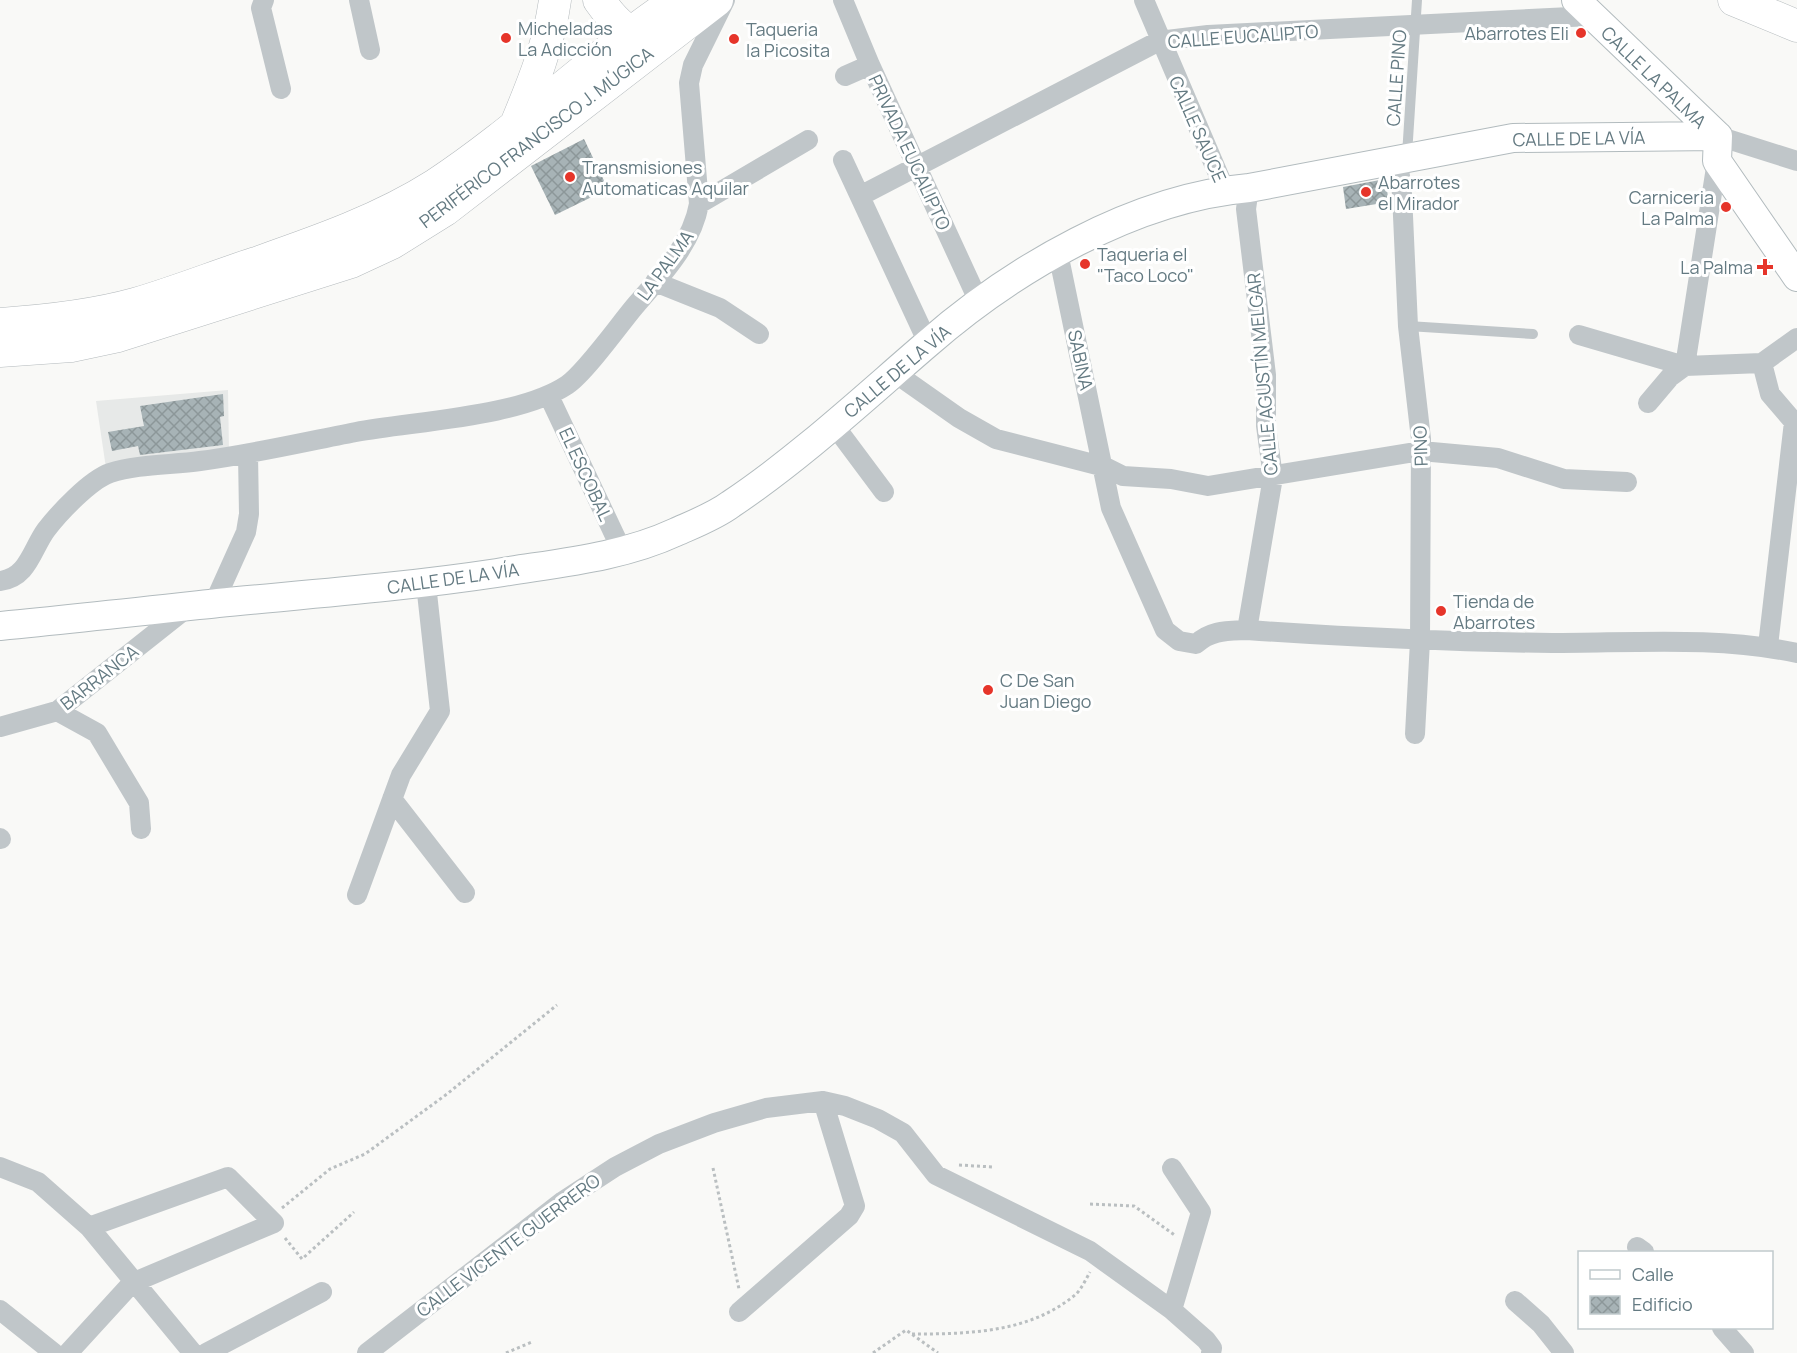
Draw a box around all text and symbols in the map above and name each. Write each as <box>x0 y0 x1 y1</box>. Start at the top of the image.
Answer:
place label: Micheladas La Adicción <box>518 16 613 61</box>
place label: Taqueria la Picosita <box>746 17 830 62</box>
street label: CALLE EUCALIPTO <box>1167 19 1319 53</box>
place label: Abarrotes Eli <box>1464 21 1569 45</box>
street label: CALLE LA PALMA <box>1596 21 1712 134</box>
marker: Abarrotes Eli <box>1574 26 1588 40</box>
street label: CALLE PINO <box>1381 29 1411 127</box>
marker: Micheladas La Adicción <box>499 31 513 45</box>
marker: Taqueria la Picosita <box>727 32 741 46</box>
street label: PERIFÉRICO FRANCISCO J. MÚGICA <box>414 41 658 233</box>
street label: PRIVADA EUCALIPTO <box>863 70 957 234</box>
street label: CALLE SAUCE <box>1164 72 1232 186</box>
street label: CALLE DE LA VÍA <box>1512 125 1646 151</box>
place label: Transmisiones Automaticas Aquilar <box>582 155 749 200</box>
marker: Transmisiones Automaticas Aquilar <box>563 170 577 184</box>
place label: Abarrotes el Mirador <box>1378 170 1460 215</box>
marker: Abarrotes el Mirador <box>1359 185 1373 199</box>
place label: Carniceria La Palma <box>1629 185 1714 230</box>
marker: Carniceria La Palma <box>1719 200 1733 214</box>
street label: LA PALMA <box>631 225 699 305</box>
place label: Taqueria el "Taco Loco" <box>1097 242 1194 287</box>
place label: La Palma <box>1680 255 1753 279</box>
marker: Taqueria el "Taco Loco" <box>1078 257 1092 271</box>
marker: La Palma <box>1758 260 1772 274</box>
street label: CALLE AGUSTÍN MELGAR <box>1241 272 1283 476</box>
street label: CALLE DE LA VÍA <box>838 319 956 423</box>
street label: SABINA <box>1063 327 1099 393</box>
street label: EL ESCOBAL <box>554 423 618 525</box>
street label: PINO <box>1407 425 1433 467</box>
street label: CALLE DE LA VÍA <box>386 557 521 599</box>
place label: Tienda de Abarrotes <box>1453 589 1535 634</box>
marker: Tienda de Abarrotes <box>1434 604 1448 618</box>
street label: BARRANCA <box>55 639 143 715</box>
place label: C De San Juan Diego <box>1000 668 1091 713</box>
marker: C De San Juan Diego <box>981 683 995 697</box>
street label: CALLE VICENTE GUERRERO <box>411 1168 605 1322</box>
legend <box>1578 1251 1773 1329</box>
text: Calle <box>1632 1262 1674 1286</box>
text: Edificio <box>1632 1292 1693 1316</box>

